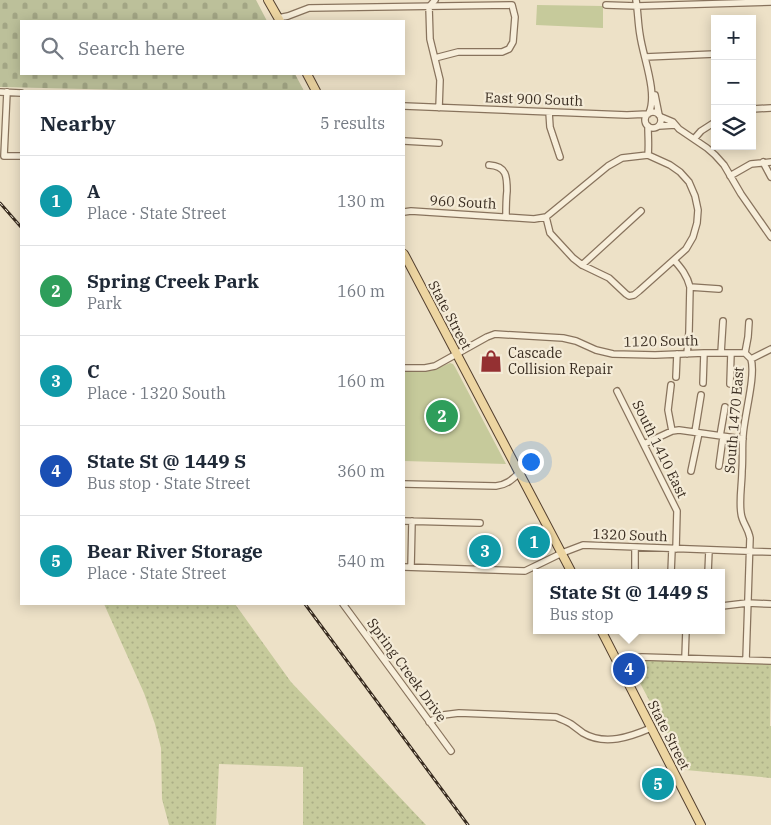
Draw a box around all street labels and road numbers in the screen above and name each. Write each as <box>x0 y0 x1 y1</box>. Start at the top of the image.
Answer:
street label: East 900 South <box>484 88 584 110</box>
street label: 960 South <box>429 191 497 213</box>
street label: State Street <box>424 277 476 353</box>
street label: 1120 South <box>623 331 699 351</box>
street label: South 1470 East <box>720 366 748 474</box>
street label: South 1410 East <box>628 397 692 501</box>
street label: 1320 South <box>592 525 668 545</box>
street label: Spring Creek Drive <box>363 615 451 725</box>
street label: State Street <box>644 697 694 773</box>

